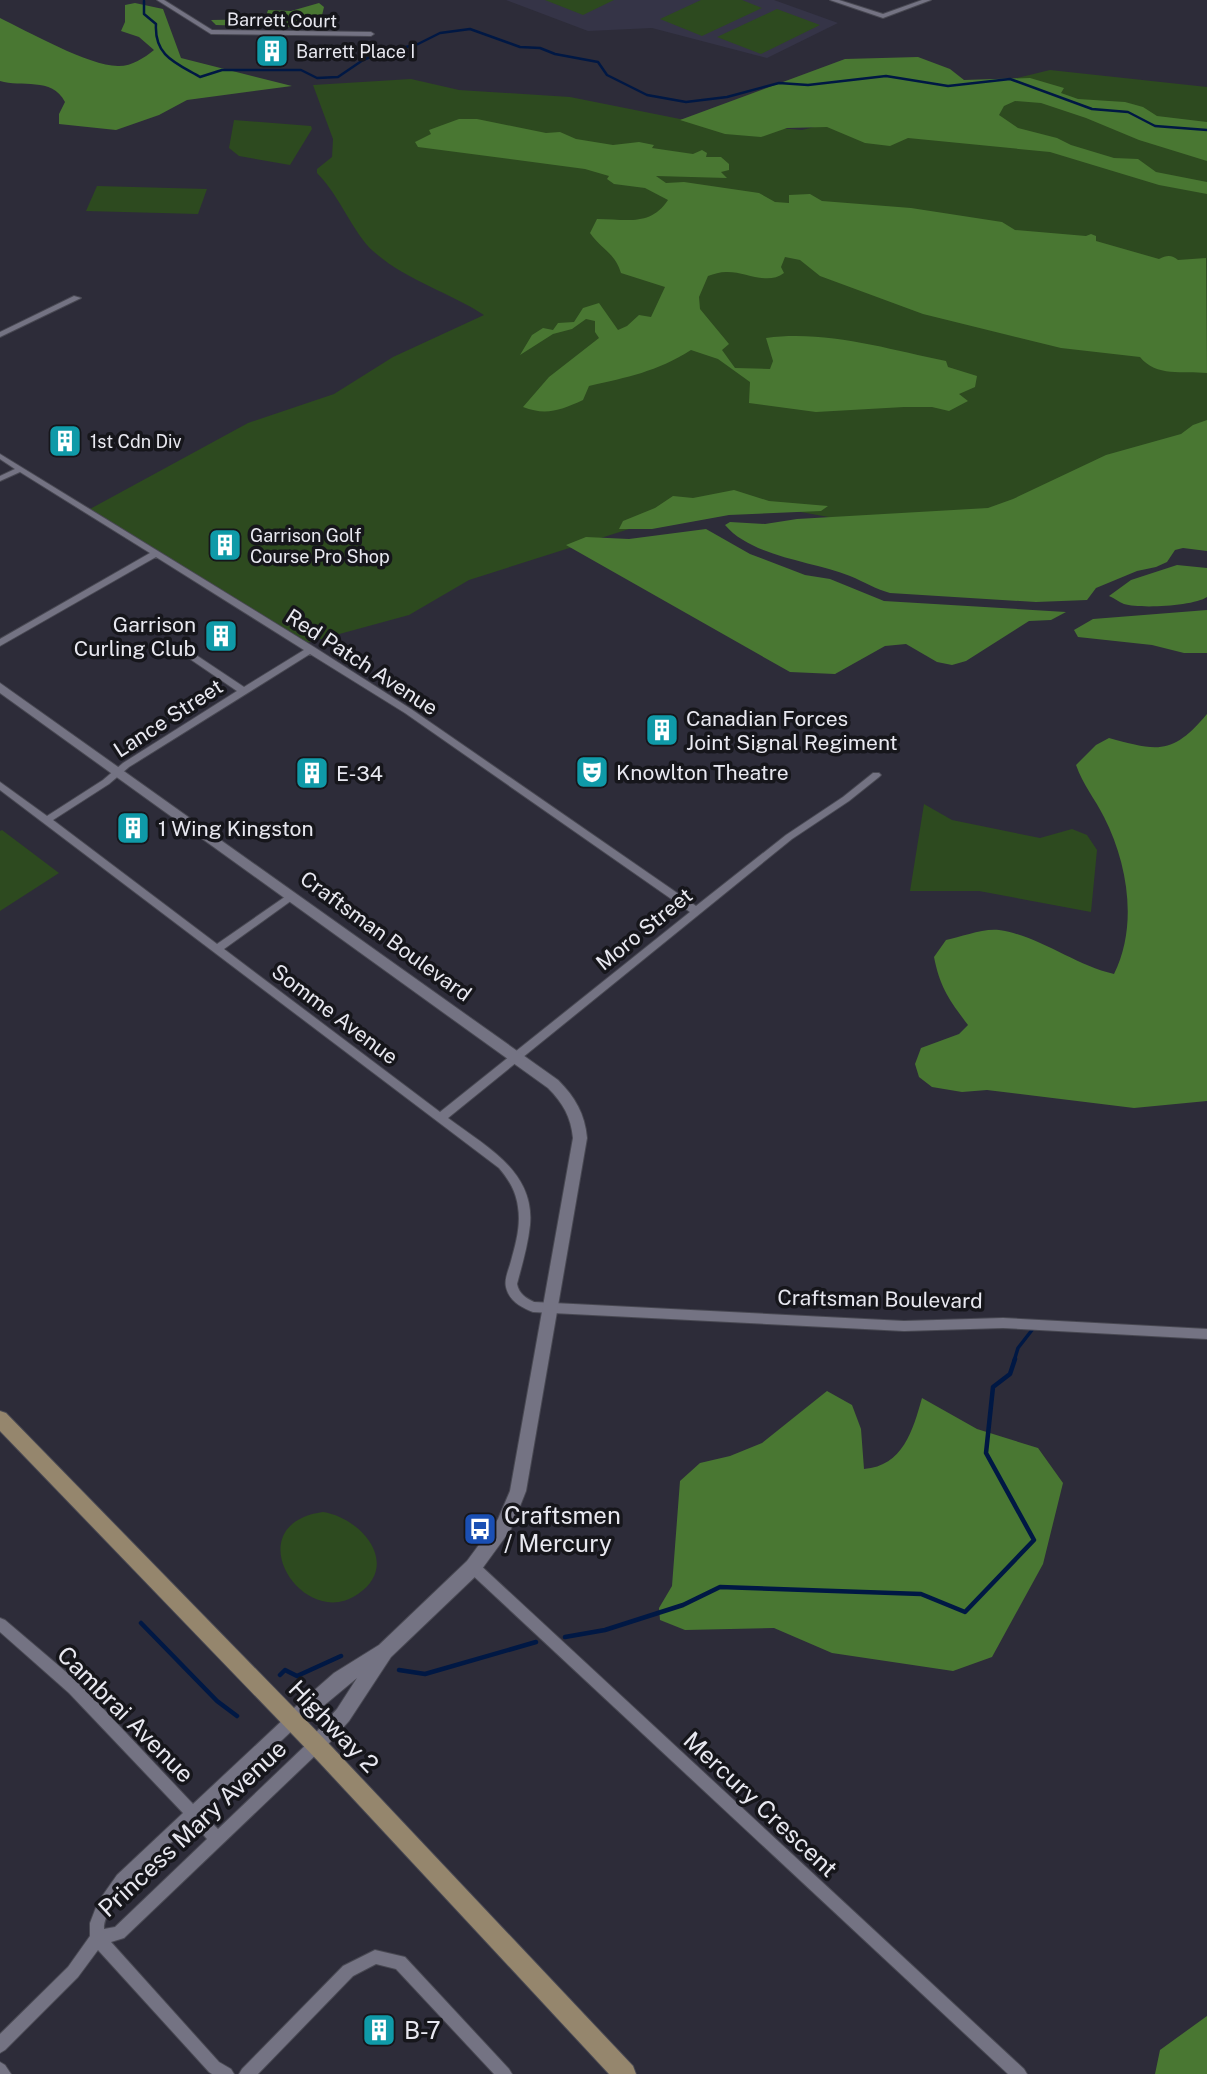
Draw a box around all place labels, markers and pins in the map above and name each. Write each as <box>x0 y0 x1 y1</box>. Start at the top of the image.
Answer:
building icon: Barrett Place I <box>253 32 291 70</box>
place label: Barrett Place I <box>296 41 415 62</box>
building icon: 1st Cdn Div <box>46 422 84 460</box>
place label: 1st Cdn Div <box>90 431 182 452</box>
place label: Garrison Golf Course Pro Shop <box>250 525 390 567</box>
building icon: Garrison Golf Course Pro Shop <box>206 526 244 564</box>
place label: Garrison Curling Club <box>74 612 196 661</box>
building icon: Garrison Curling Club <box>202 617 240 655</box>
place label: Canadian Forces Joint Signal Regiment <box>686 706 898 755</box>
building icon: Canadian Forces Joint Signal Regiment <box>643 711 681 749</box>
theatre icon: Knowlton Theatre <box>573 753 611 791</box>
building icon: E-34 <box>293 754 331 792</box>
place label: Knowlton Theatre <box>616 760 789 785</box>
place label: E-34 <box>336 761 383 786</box>
building icon: 1 Wing Kingston <box>114 809 152 847</box>
place label: 1 Wing Kingston <box>158 816 314 841</box>
place label: Craftsmen / Mercury <box>504 1501 621 1557</box>
bus stop icon: Craftsmen / Mercury <box>461 1510 499 1548</box>
building icon: B-7 <box>360 2011 398 2049</box>
place label: B-7 <box>404 2016 441 2044</box>

